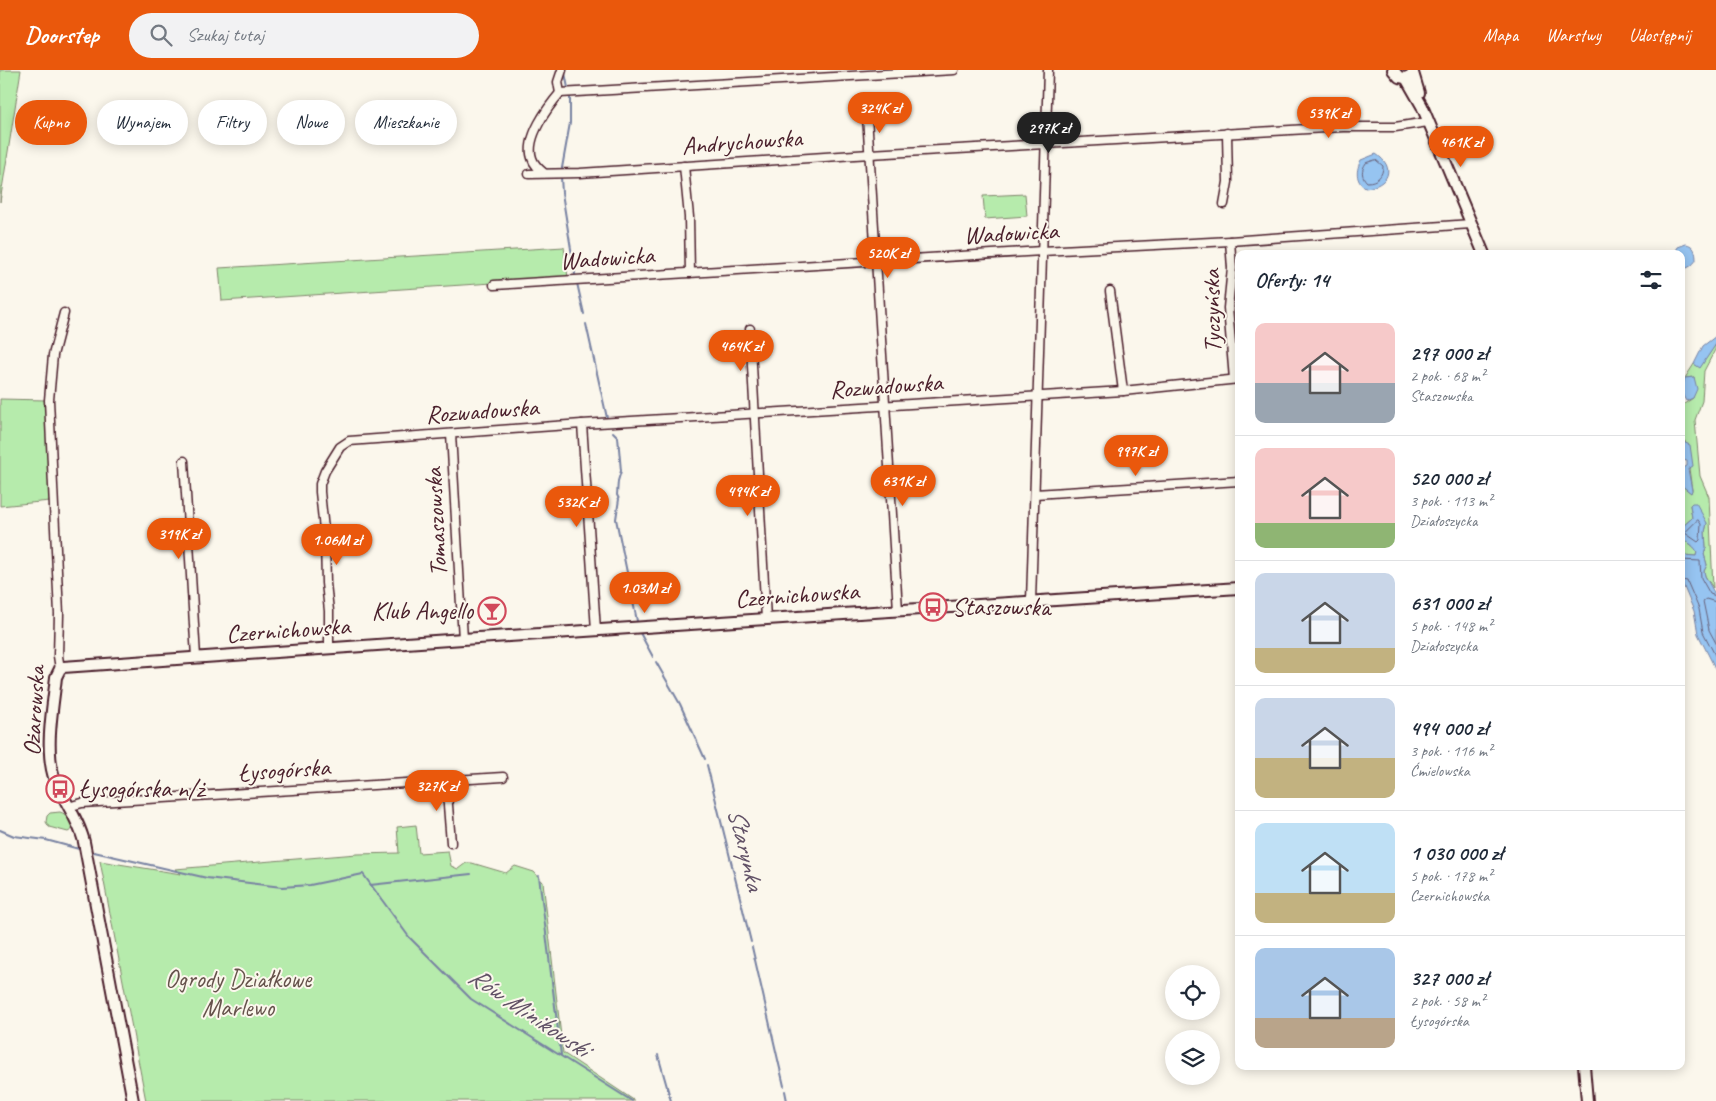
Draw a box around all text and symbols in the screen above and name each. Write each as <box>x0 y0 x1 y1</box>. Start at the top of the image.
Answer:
search box <box>129 13 479 58</box>
text: Doorstep <box>25 20 99 50</box>
icon: search <box>147 21 175 49</box>
text: Szukaj tutaj <box>187 23 264 47</box>
text: Mapa <box>1483 24 1518 46</box>
text: Warstwy <box>1546 24 1601 46</box>
text: Udostępnij <box>1629 24 1691 46</box>
pin: 324K zł <box>834 92 926 134</box>
pin: 539K zł <box>1283 97 1375 139</box>
text: 324K zł <box>859 98 901 118</box>
chip: Kupno <box>15 100 87 145</box>
chip: Wynajem <box>97 100 188 145</box>
chip: Filtry <box>198 100 267 145</box>
chip: Nowe <box>277 100 345 145</box>
chip: Mieszkanie <box>355 100 457 145</box>
text: 539K zł <box>1308 103 1350 123</box>
pin: 297K zł <box>1003 112 1095 154</box>
text: 297K zł <box>1028 118 1070 138</box>
street label: Andrychowska <box>681 122 805 162</box>
pin: 461K zł <box>1415 126 1507 168</box>
text: 461K zł <box>1440 132 1482 152</box>
street label: Wadowicka <box>963 214 1061 251</box>
pin: 520K zł <box>842 236 934 279</box>
street label: Wadowicka <box>559 239 657 277</box>
text: 520K zł <box>867 243 909 263</box>
icon: filters <box>1637 266 1665 294</box>
street label: Tyczyńska <box>1195 267 1229 353</box>
text: Oferty: 14 <box>1255 267 1329 293</box>
pin: 464K zł <box>695 330 787 372</box>
text: 464K zł <box>720 336 762 356</box>
text: 297 000 zł <box>1410 340 1488 366</box>
icon: home <box>1295 343 1355 403</box>
street label: Rozwadowska <box>829 366 946 406</box>
text: 2 pok. · 68 m² <box>1410 366 1485 386</box>
text: Staszowska <box>1410 386 1473 406</box>
street label: Rozwadowska <box>425 391 542 431</box>
pin: 997K zł <box>1090 434 1182 477</box>
text: 997K zł <box>1115 441 1157 461</box>
pin: 631K zł <box>857 464 949 507</box>
street label: Tomaszowska <box>417 465 455 577</box>
text: 520 000 zł <box>1410 465 1488 491</box>
icon: home <box>1295 468 1355 528</box>
text: 631K zł <box>882 471 924 491</box>
pin: 494K zł <box>702 474 794 517</box>
text: 494K zł <box>727 481 769 501</box>
pin: 532K zł <box>531 486 623 528</box>
text: 3 pok. · 113 m² <box>1410 491 1492 511</box>
text: 532K zł <box>556 492 598 512</box>
text: Działoszycka <box>1410 511 1477 531</box>
pin: 319K zł <box>133 518 225 560</box>
text: 319K zł <box>158 524 200 544</box>
pin: 1.06M zł <box>285 524 389 566</box>
text: 1.06M zł <box>312 530 362 550</box>
pin: 1.03M zł <box>593 572 697 614</box>
street label: Czernichowska <box>734 575 862 615</box>
text: 1.03M zł <box>621 578 669 598</box>
text: 631 000 zł <box>1410 590 1489 616</box>
place label: Staszowska <box>952 591 1053 623</box>
bus stop icon: Staszowska <box>918 592 948 622</box>
icon: home <box>1295 593 1355 653</box>
place label: Klub Angello <box>372 595 474 627</box>
bar icon: Klub Angello <box>477 596 507 626</box>
street label: Czernichowska <box>225 610 353 650</box>
text: 5 pok. · 148 m² <box>1410 616 1492 636</box>
text: Działoszycka <box>1410 636 1477 656</box>
street label: Ożarowska <box>16 663 52 757</box>
text: 494 000 zł <box>1410 715 1488 741</box>
icon: home <box>1295 718 1355 778</box>
text: 3 pok. · 116 m² <box>1410 741 1492 761</box>
street label: Łysogórska <box>237 751 333 789</box>
text: Ćmielowska <box>1410 761 1470 781</box>
pin: 327K zł <box>391 770 483 812</box>
place label: Łysogórska n/ż <box>79 773 207 805</box>
bus stop icon: Łysogórska n/ż <box>45 774 75 804</box>
text: 327K zł <box>416 776 458 796</box>
water label: Starynka <box>720 805 773 896</box>
text: 1 030 000 zł <box>1410 840 1503 866</box>
icon: home <box>1295 843 1355 903</box>
text: 5 pok. · 178 m² <box>1410 866 1492 886</box>
text: Czernichowska <box>1410 886 1489 906</box>
water label: Rów Minikowski <box>462 960 601 1068</box>
park label: Ogrody Działkowe Marlewo <box>165 963 313 1024</box>
map controls <box>1165 965 1220 1085</box>
button: locate <box>1165 965 1220 1020</box>
text: 327 000 zł <box>1410 965 1488 991</box>
icon: home <box>1295 968 1355 1028</box>
text: 2 pok. · 58 m² <box>1410 991 1485 1011</box>
text: Łysogórska <box>1410 1011 1469 1031</box>
button: layers <box>1165 1030 1220 1085</box>

